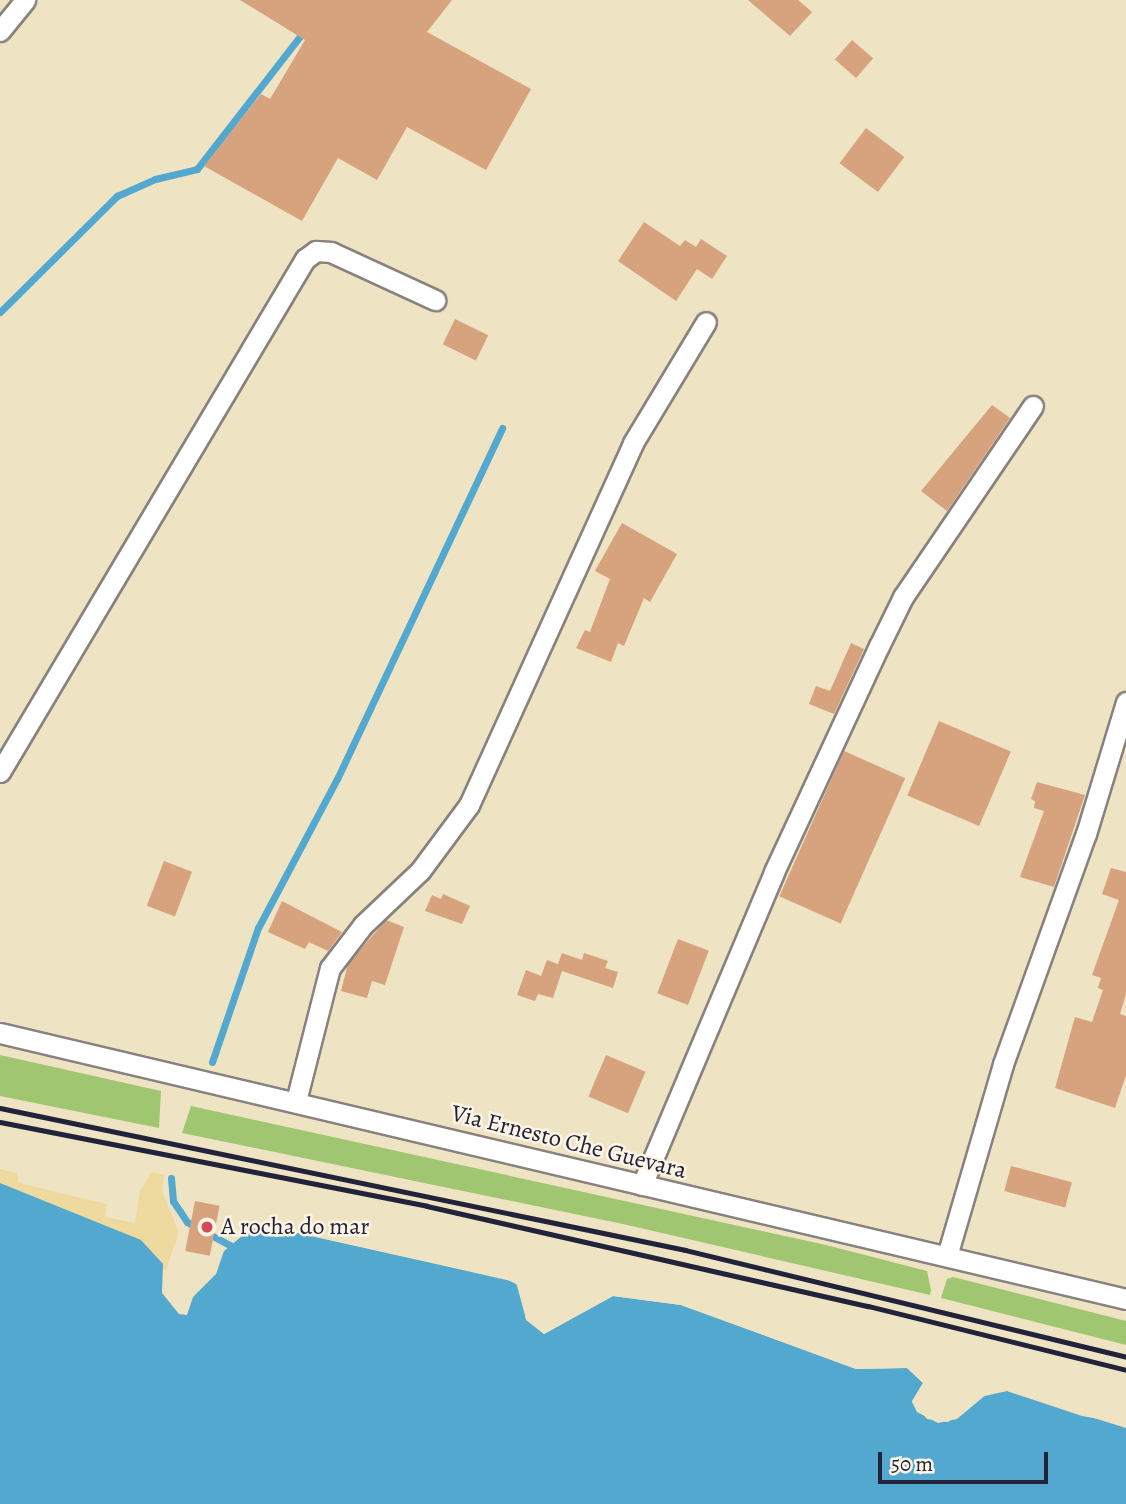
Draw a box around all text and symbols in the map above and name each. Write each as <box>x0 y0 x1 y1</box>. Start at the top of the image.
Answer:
street label: Via Ernesto Che Guevara <box>448 1099 690 1185</box>
place label: A rocha do mar <box>221 1213 370 1241</box>
marker: A rocha do mar <box>199 1219 215 1235</box>
scale bar <box>881 1438 1051 1482</box>
text: 50 m <box>891 1450 933 1478</box>

